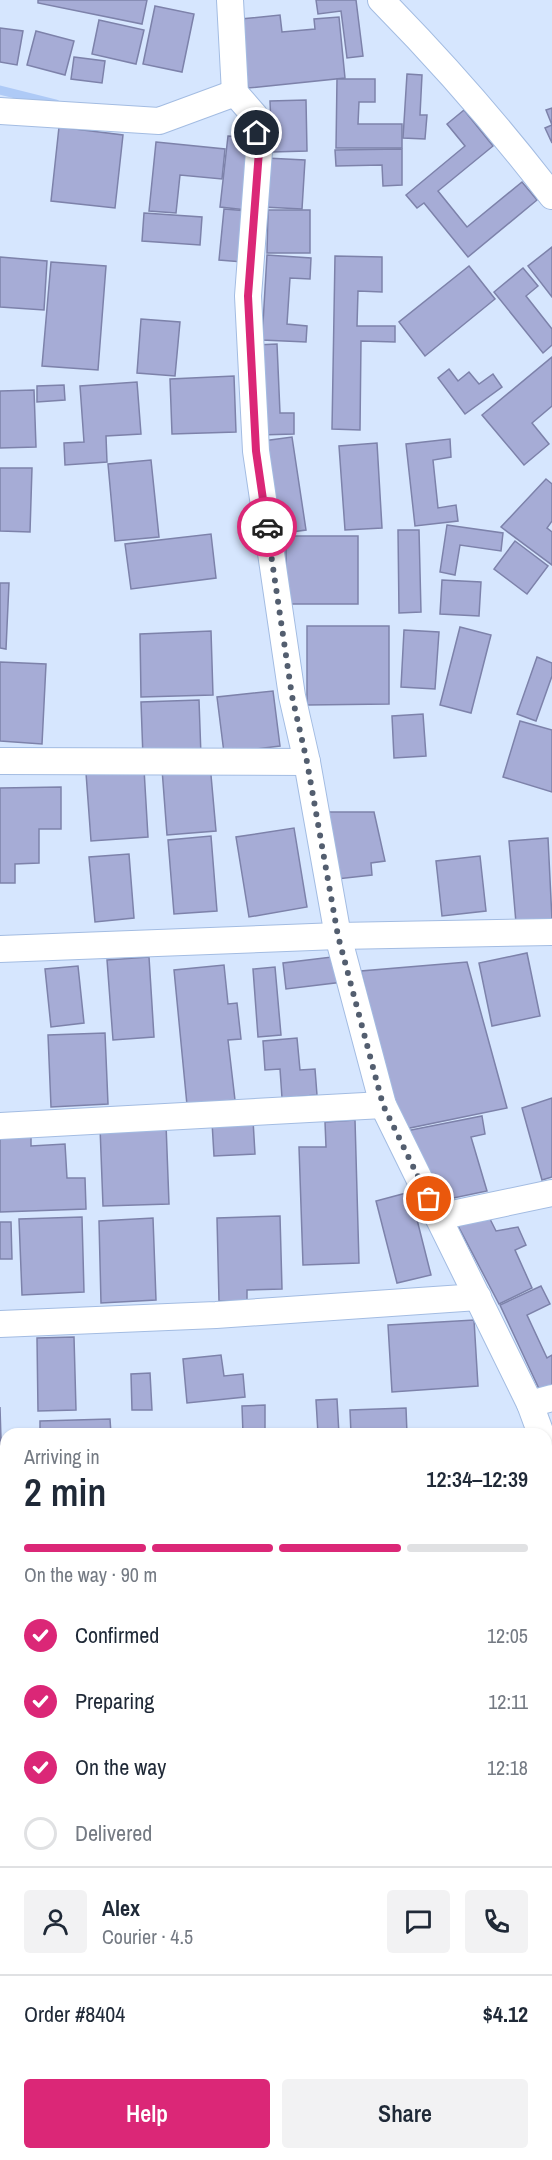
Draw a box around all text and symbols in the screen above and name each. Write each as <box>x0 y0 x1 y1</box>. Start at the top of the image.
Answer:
pin <box>231 107 282 158</box>
icon: home <box>240 116 273 149</box>
courier <box>237 497 297 557</box>
icon: car <box>251 511 284 544</box>
pin <box>403 1173 454 1224</box>
icon: bag <box>412 1182 445 1215</box>
text: Arriving in <box>24 1443 100 1470</box>
text: 12:34–12:39 <box>426 1464 528 1494</box>
text: 2 min <box>24 1466 106 1518</box>
text: On the way · 90 m <box>24 1561 157 1588</box>
icon: check <box>24 1619 57 1652</box>
text: Confirmed <box>75 1620 159 1650</box>
text: 12:05 <box>487 1622 528 1649</box>
icon: check <box>24 1685 57 1718</box>
text: Preparing <box>75 1686 154 1716</box>
text: 12:11 <box>488 1688 528 1715</box>
icon: check <box>24 1751 57 1784</box>
text: On the way <box>75 1752 166 1782</box>
text: 12:18 <box>487 1754 528 1781</box>
text: Delivered <box>75 1818 152 1848</box>
button: person <box>24 1890 87 1953</box>
button: chat <box>387 1890 450 1953</box>
button: phone <box>465 1890 528 1953</box>
text: Alex <box>102 1893 140 1923</box>
text: Courier · 4.5 <box>102 1923 193 1950</box>
text: Order #8404 <box>24 1999 125 2029</box>
text: $4.12 <box>483 1999 528 2029</box>
button: Help <box>24 2079 270 2148</box>
button: Share <box>282 2079 528 2148</box>

